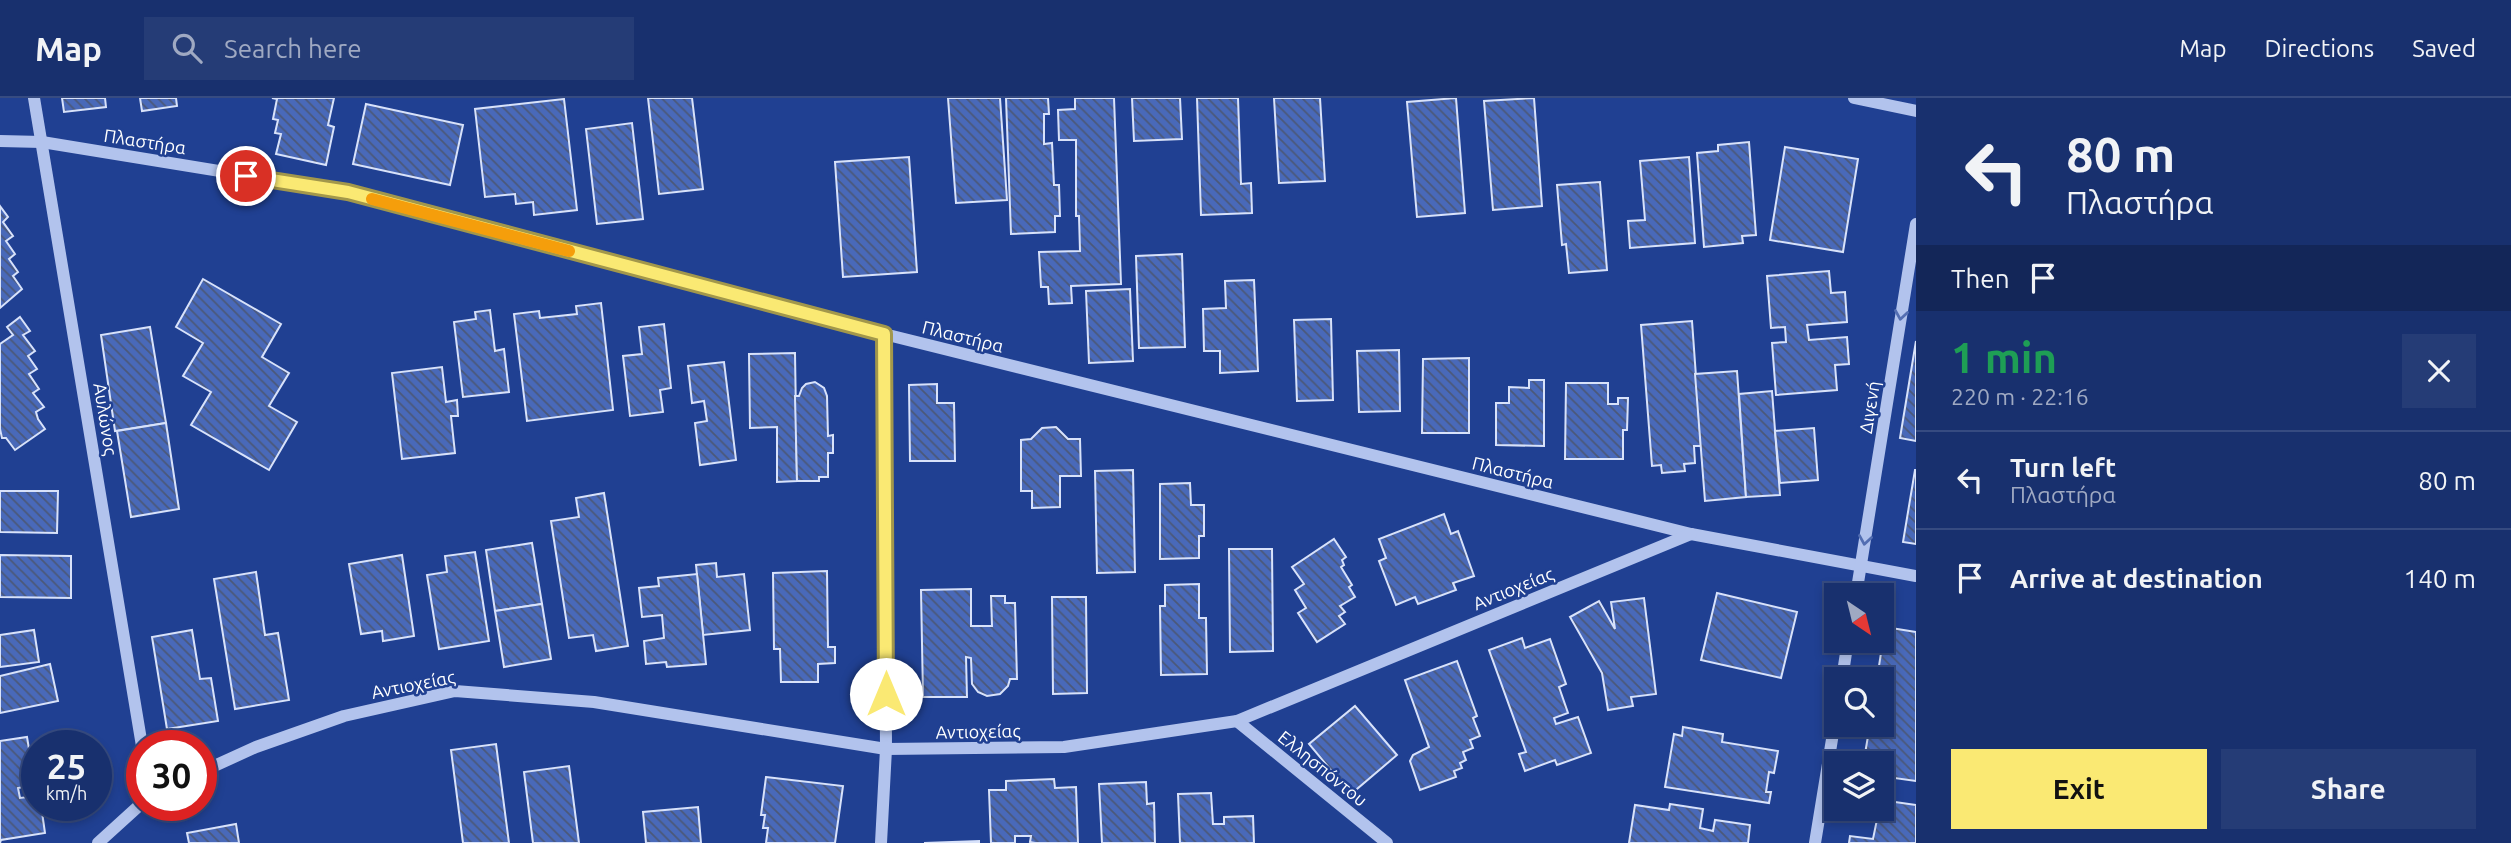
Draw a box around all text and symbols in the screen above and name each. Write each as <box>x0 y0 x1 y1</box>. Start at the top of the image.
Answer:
search box <box>144 17 634 80</box>
icon: search <box>168 29 206 67</box>
text: Map <box>35 30 102 67</box>
text: Search here <box>224 34 362 63</box>
text: Map <box>2179 35 2226 62</box>
text: Directions <box>2264 35 2374 62</box>
text: Saved <box>2412 35 2476 62</box>
street label: Πλαστήρα <box>102 125 188 157</box>
icon: left <box>1951 126 2042 217</box>
text: 80 m <box>2066 126 2175 181</box>
pin <box>216 146 276 206</box>
icon: arrive <box>227 157 265 195</box>
text: Πλαστήρα <box>2066 184 2214 220</box>
icon: arrive <box>2024 259 2062 297</box>
text: Then <box>1951 264 2010 293</box>
one-way arrow <box>1894 309 1909 321</box>
street label: Πλαστήρα <box>920 316 1006 356</box>
text: 1 min <box>1951 334 2057 381</box>
button: close <box>2402 334 2476 408</box>
street label: Διγενή <box>1855 379 1883 435</box>
street label: Αυλώνος <box>89 381 122 457</box>
text: 220 m · 22:16 <box>1951 384 2089 409</box>
street label: Πλαστήρα <box>1470 452 1556 492</box>
text: Turn left <box>2010 453 2116 482</box>
icon: left <box>1951 461 1989 499</box>
text: 80 m <box>2418 466 2476 495</box>
text: Πλαστήρα <box>2010 482 2116 507</box>
one-way arrow <box>1858 534 1873 546</box>
icon: arrive <box>1951 559 1989 597</box>
street label: Αντιοχείας <box>1470 563 1556 614</box>
text: Arrive at destination <box>2010 564 2263 593</box>
text: 140 m <box>2404 564 2476 593</box>
north arrow <box>1824 583 1894 653</box>
map controls <box>1824 583 1894 821</box>
position arrow <box>849 657 923 731</box>
street label: Αντιοχείας <box>369 666 457 703</box>
button: search <box>1824 667 1894 737</box>
street label: Αντιοχείας <box>935 720 1021 743</box>
street label: Ελλησπόντου <box>1275 726 1371 810</box>
speed limit sign: 30 <box>126 730 217 821</box>
text: 25 <box>47 746 86 786</box>
button: Exit <box>1951 749 2207 829</box>
button: Share <box>2221 749 2476 829</box>
button: layers <box>1824 751 1894 821</box>
text: km/h <box>46 783 87 803</box>

